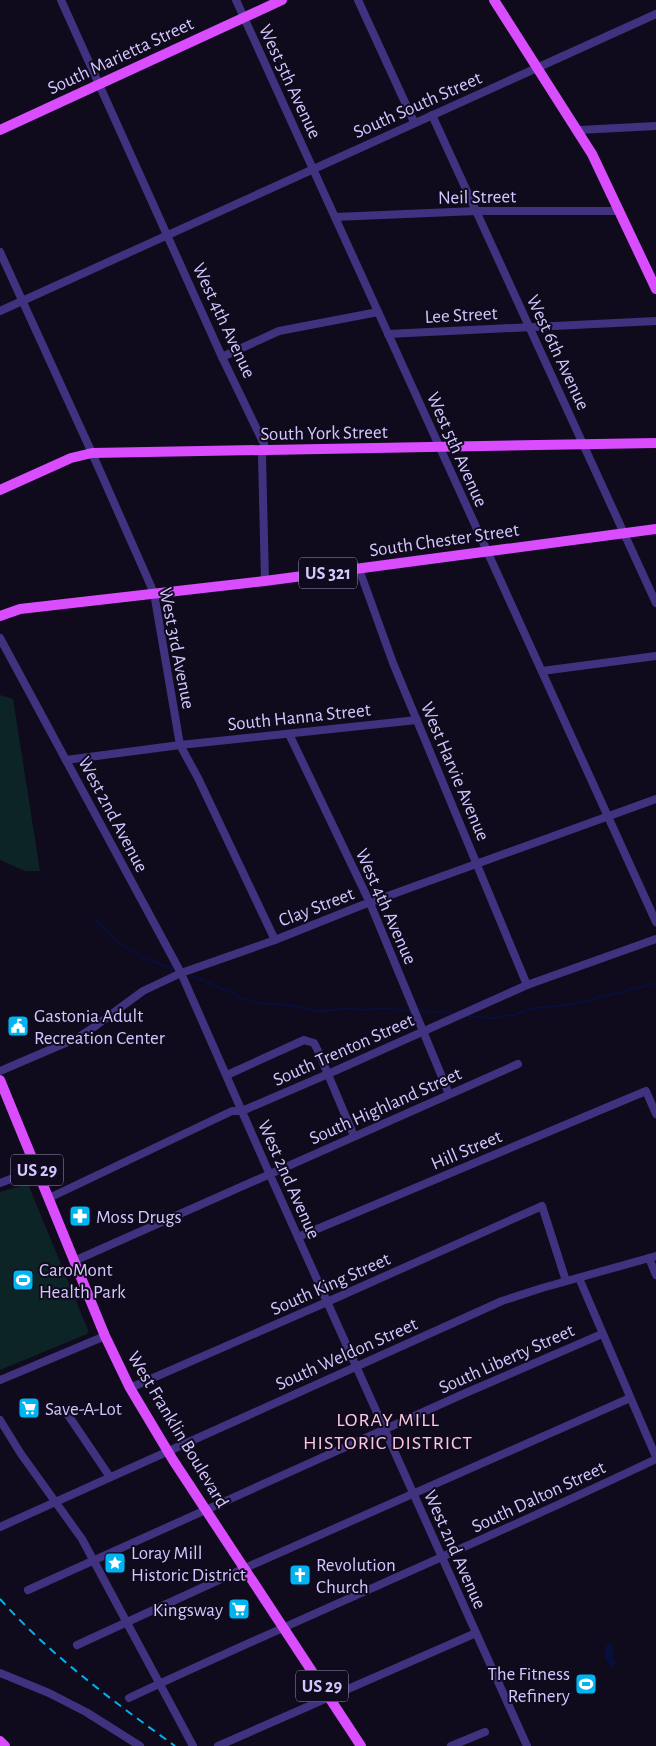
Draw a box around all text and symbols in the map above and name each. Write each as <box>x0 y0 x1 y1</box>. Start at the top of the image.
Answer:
street label: South Marietta Street <box>45 14 196 98</box>
street label: West 5th Avenue <box>255 22 324 142</box>
street label: South South Street <box>351 69 485 142</box>
street label: Neil Street <box>438 187 516 208</box>
street label: West 4th Avenue <box>189 260 259 381</box>
street label: West 6th Avenue <box>523 292 593 413</box>
street label: Lee Street <box>424 304 498 327</box>
street label: West 5th Avenue <box>423 389 490 510</box>
street label: South York Street <box>260 423 388 444</box>
street label: South Chester Street <box>368 521 520 560</box>
road number: US 321 <box>299 558 357 588</box>
street label: West 3rd Avenue <box>155 586 198 711</box>
street label: West Harvie Avenue <box>417 699 492 844</box>
street label: South Hanna Street <box>227 701 372 734</box>
street label: West 2nd Avenue <box>74 754 151 876</box>
street label: West 4th Avenue <box>352 846 420 967</box>
street label: Clay Street <box>276 884 357 930</box>
place label: Gastonia Adult Recreation Center <box>34 1007 165 1048</box>
street label: South Trenton Street <box>270 1011 417 1090</box>
public building icon: Gastonia Adult Recreation Center <box>6 1014 30 1038</box>
street label: South Highland Street <box>307 1064 464 1148</box>
street label: West 2nd Avenue <box>254 1117 323 1242</box>
street label: Hill Street <box>428 1127 505 1174</box>
road number: US 29 <box>11 1154 63 1186</box>
pharmacy icon: Moss Drugs <box>68 1204 92 1228</box>
place label: Moss Drugs <box>96 1208 182 1227</box>
street label: South King Street <box>268 1250 393 1319</box>
place label: CaroMont Health Park <box>39 1261 126 1302</box>
sports icon: CaroMont Health Park <box>11 1268 35 1292</box>
street label: South Weldon Street <box>273 1315 420 1394</box>
street label: South Liberty Street <box>436 1321 577 1398</box>
street label: West Franklin Boulevard <box>124 1348 232 1511</box>
supermarket icon: Save-A-Lot <box>17 1396 41 1420</box>
place label: Save-A-Lot <box>45 1400 122 1419</box>
district label: LORAY MILL HISTORIC DISTRICT <box>303 1410 473 1453</box>
street label: South Dalton Street <box>469 1458 608 1537</box>
street label: West 2nd Avenue <box>420 1487 489 1612</box>
place label: Loray Mill Historic District <box>131 1544 246 1585</box>
place icon: Loray Mill Historic District <box>103 1551 127 1575</box>
place label: Revolution Church <box>316 1556 396 1597</box>
church icon: Revolution Church <box>288 1563 312 1587</box>
supermarket icon: Kingsway <box>227 1597 251 1621</box>
place label: Kingsway <box>153 1601 223 1620</box>
place label: The Fitness Refinery <box>488 1665 570 1706</box>
road number: US 29 <box>296 1670 348 1702</box>
sports icon: The Fitness Refinery <box>574 1672 598 1696</box>

